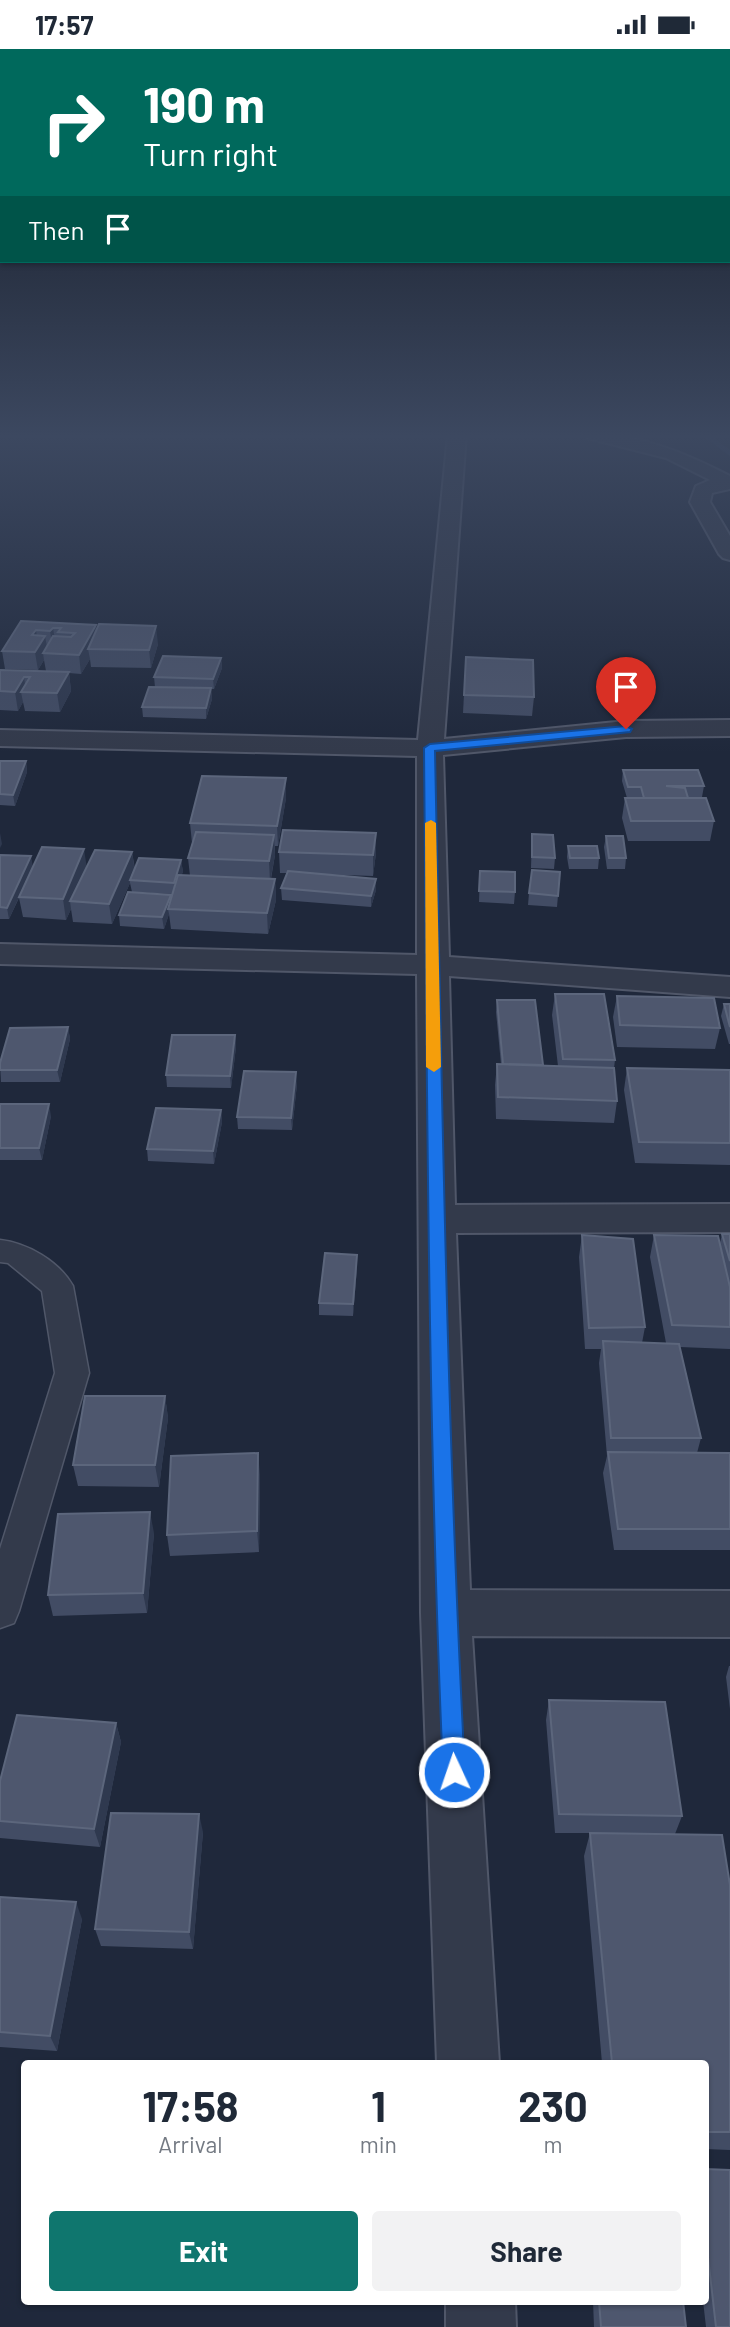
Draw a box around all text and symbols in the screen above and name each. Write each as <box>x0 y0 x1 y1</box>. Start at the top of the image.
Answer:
text: 17:57 <box>35 9 93 40</box>
text: 190 m <box>143 74 265 133</box>
icon: right <box>28 77 119 168</box>
text: Turn right <box>143 134 278 172</box>
icon: arrive <box>99 210 137 248</box>
text: Then <box>28 214 85 245</box>
pin <box>596 657 656 729</box>
icon: arrive <box>607 668 645 706</box>
position arrow <box>417 1735 491 1809</box>
text: 17:58 <box>142 2080 239 2130</box>
text: 1 <box>371 2080 386 2130</box>
text: 230 <box>518 2080 588 2130</box>
text: Arrival <box>158 2130 223 2158</box>
text: min <box>360 2130 397 2158</box>
text: m <box>543 2130 563 2158</box>
button: Exit <box>49 2211 358 2291</box>
button: Share <box>372 2211 681 2291</box>

